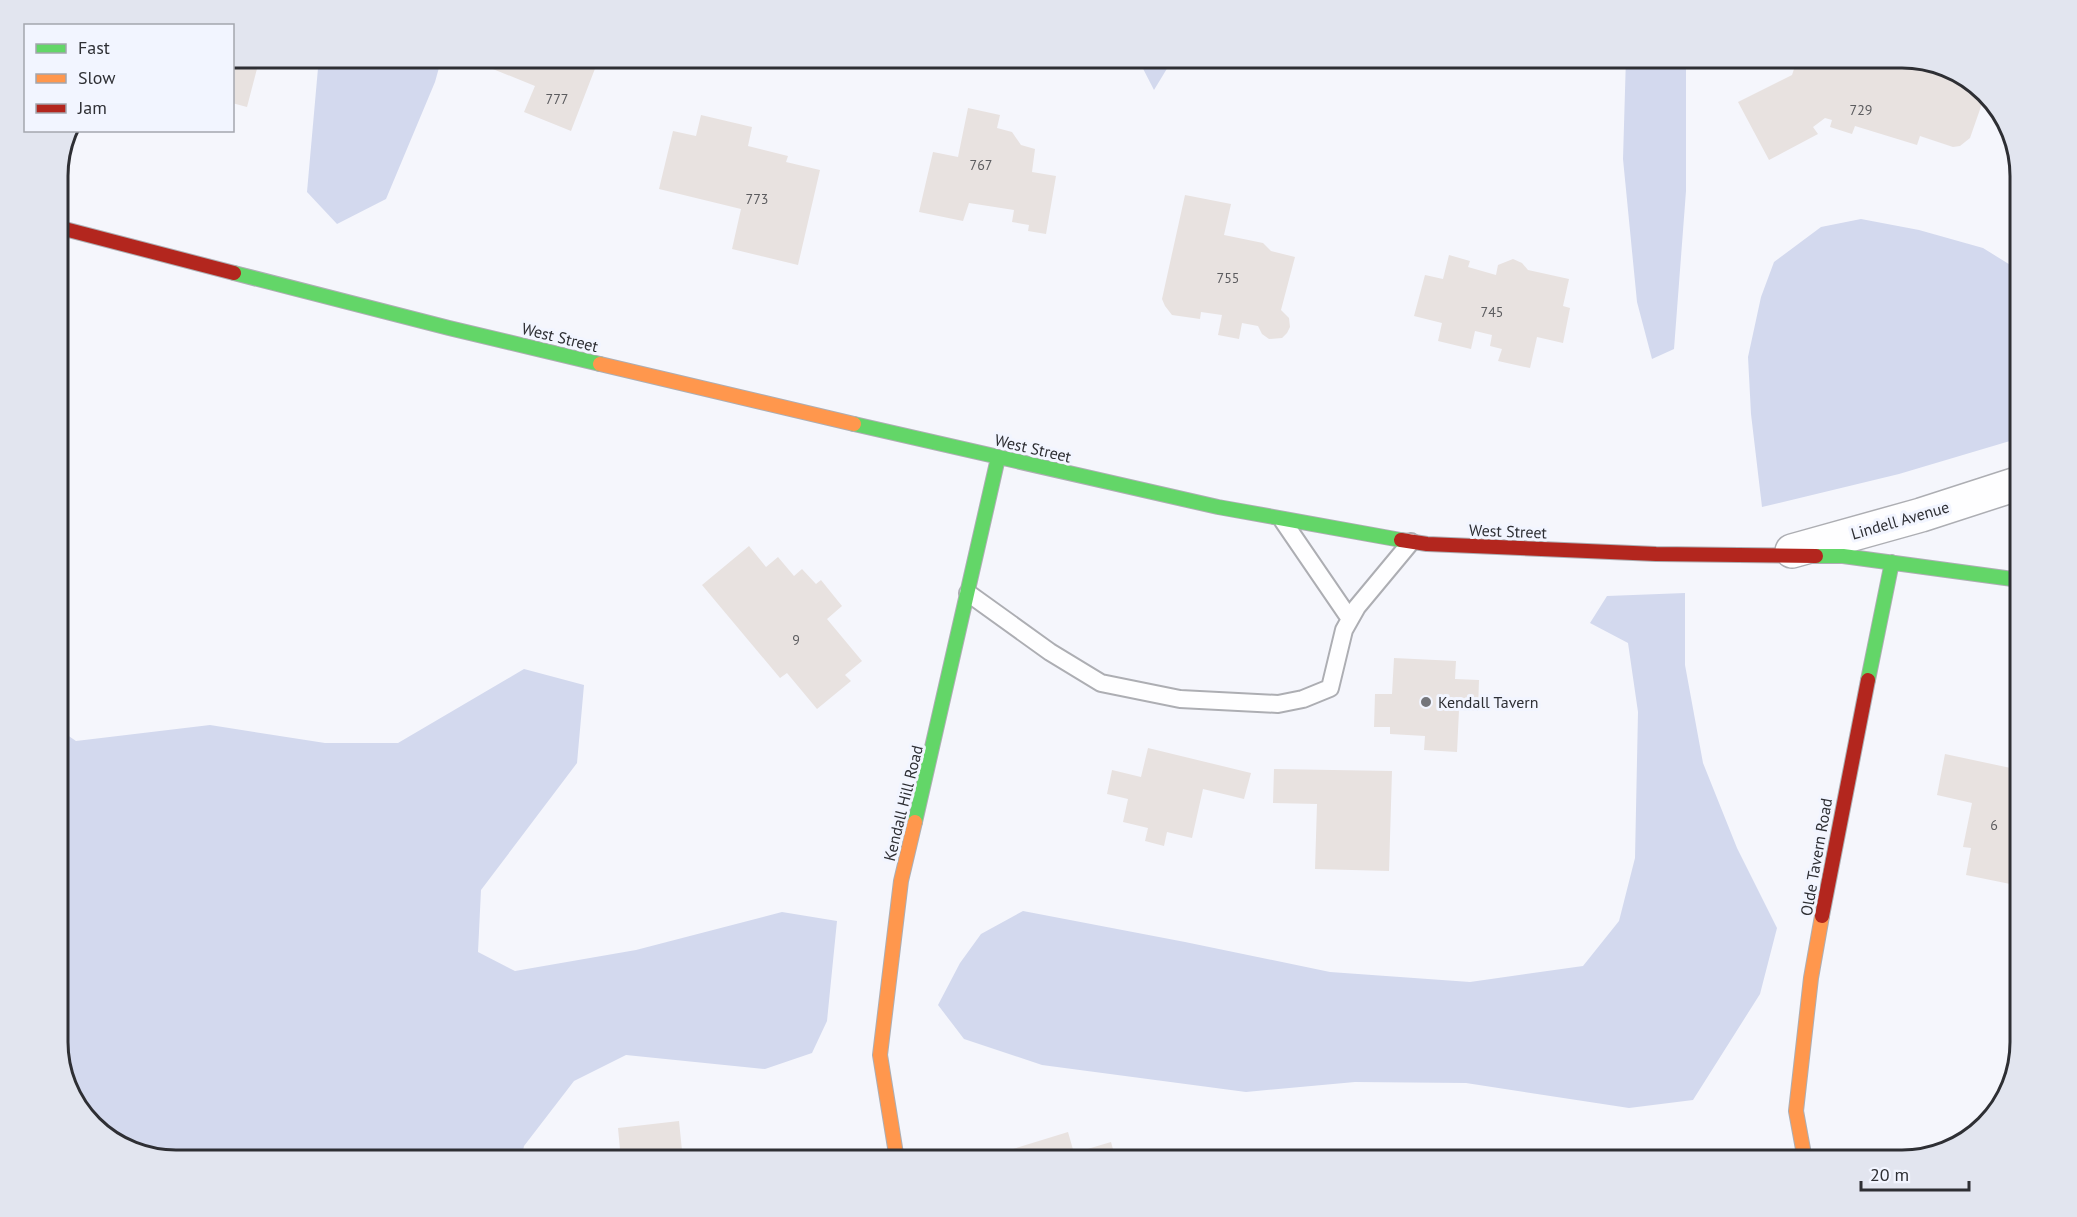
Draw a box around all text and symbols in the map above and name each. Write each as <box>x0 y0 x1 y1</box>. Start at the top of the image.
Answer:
legend <box>24 24 234 132</box>
text: Fast <box>78 36 110 59</box>
text: Slow <box>78 66 116 89</box>
house number: 777 <box>546 90 568 108</box>
text: Jam <box>77 96 107 119</box>
house number: 729 <box>1850 101 1872 119</box>
house number: 767 <box>970 156 992 174</box>
house number: 773 <box>746 190 768 208</box>
house number: 755 <box>1217 269 1239 287</box>
house number: 745 <box>1481 303 1503 321</box>
street label: West Street <box>520 318 601 356</box>
street label: West Street <box>993 429 1074 467</box>
street label: Lindell Avenue <box>1849 496 1951 544</box>
street label: West Street <box>1469 520 1548 542</box>
house number: 9 <box>792 631 800 649</box>
place label: Kendall Tavern <box>1438 692 1539 712</box>
marker: Kendall Tavern <box>1419 695 1433 709</box>
street label: Kendall Hill Road <box>879 743 927 863</box>
street label: Olde Tavern Road <box>1796 797 1836 917</box>
house number: 6 <box>1990 816 1998 834</box>
scale bar <box>1861 1154 1969 1192</box>
text: 20 m <box>1870 1163 1909 1186</box>

